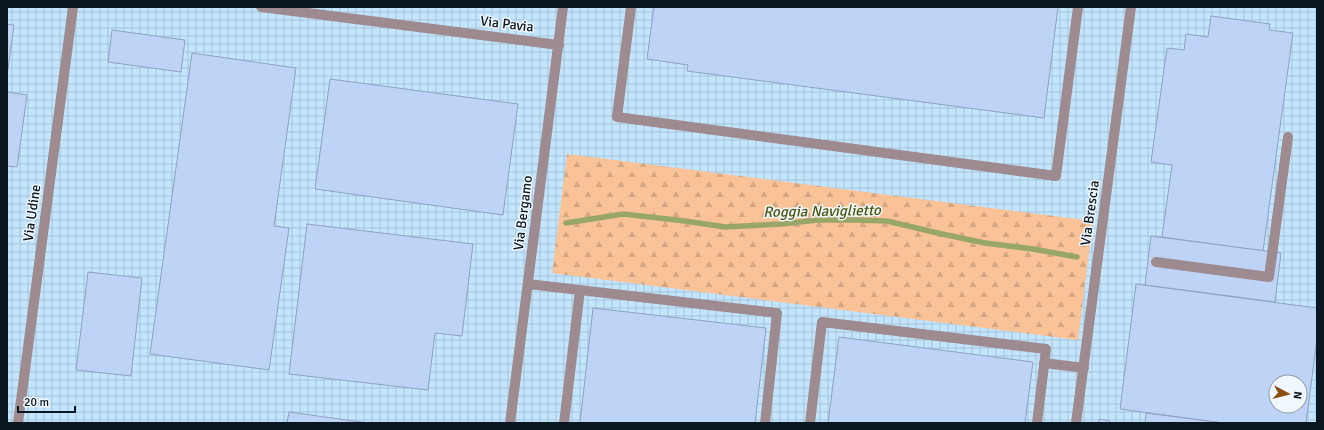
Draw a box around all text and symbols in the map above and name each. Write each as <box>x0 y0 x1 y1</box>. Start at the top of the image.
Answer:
street label: Via Pavia <box>479 12 535 36</box>
street label: Via Bergamo <box>510 175 536 251</box>
street label: Via Brescia <box>1077 179 1103 247</box>
street label: Via Udine <box>20 183 44 243</box>
water label: Roggia Naviglietto <box>763 201 882 221</box>
north arrow <box>1268 374 1308 414</box>
scale bar <box>18 388 75 414</box>
text: N <box>1291 391 1304 400</box>
text: 20 m <box>24 395 49 410</box>

